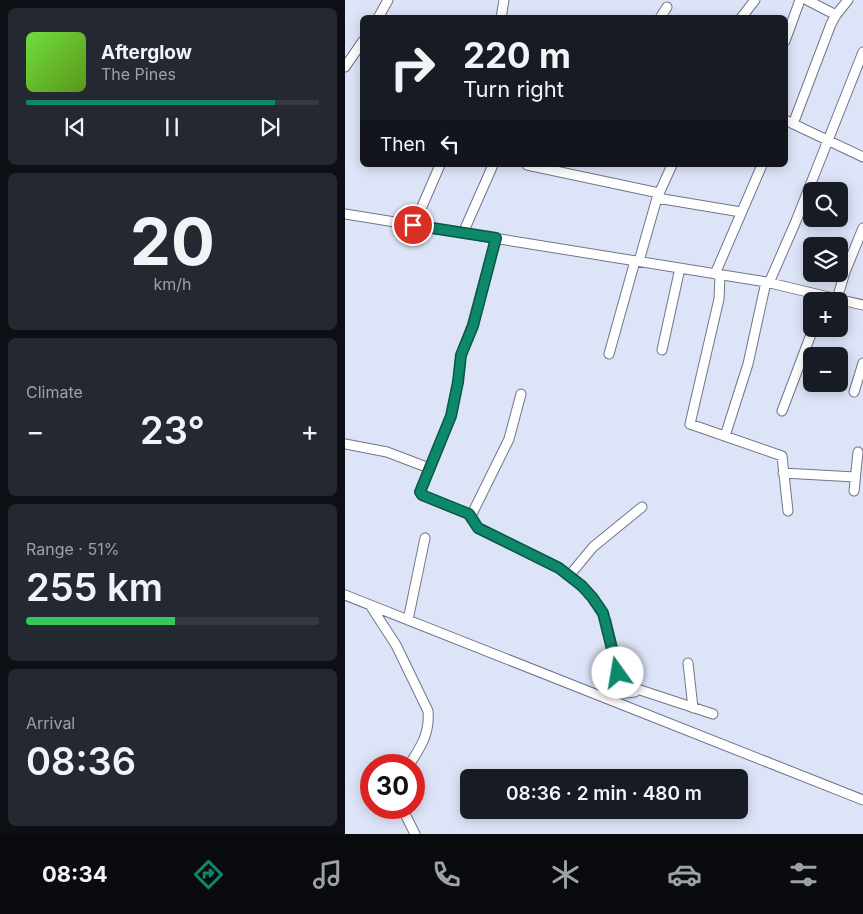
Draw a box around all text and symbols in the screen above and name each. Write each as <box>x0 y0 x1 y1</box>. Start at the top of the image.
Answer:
text: 220 m <box>463 34 571 76</box>
icon: right <box>380 35 445 100</box>
text: Afterglow <box>101 41 192 64</box>
text: The Pines <box>101 64 176 84</box>
text: Turn right <box>463 76 564 102</box>
icon: previous <box>61 113 89 141</box>
icon: pause <box>158 113 186 141</box>
icon: next <box>256 113 284 141</box>
icon: left <box>436 130 464 158</box>
text: Then <box>380 133 426 156</box>
map controls <box>803 182 848 392</box>
button: search <box>803 182 848 227</box>
text: 20 <box>130 202 215 281</box>
pin <box>392 204 434 246</box>
icon: arrive <box>399 211 427 239</box>
button: layers <box>803 237 848 282</box>
text: km/h <box>153 274 192 294</box>
button: + <box>803 292 848 337</box>
button: − <box>803 347 848 392</box>
text: Climate <box>26 382 83 402</box>
text: 23° <box>140 407 205 453</box>
text: − <box>26 414 45 448</box>
text: + <box>300 414 319 448</box>
text: Range · 51% <box>26 539 119 559</box>
text: 255 km <box>26 564 163 610</box>
position arrow <box>591 646 643 698</box>
text: Arrival <box>26 713 75 733</box>
text: 08:36 <box>26 738 136 784</box>
speed limit sign: 30 <box>360 754 425 819</box>
text: 08:36 · 2 min · 480 m <box>506 782 702 805</box>
icon: directions <box>191 857 226 892</box>
icon: music <box>310 857 345 892</box>
icon: phone <box>429 857 464 892</box>
icon: climate <box>548 857 583 892</box>
icon: car <box>667 857 702 892</box>
icon: filters <box>786 857 821 892</box>
text: 08:34 <box>42 861 108 887</box>

